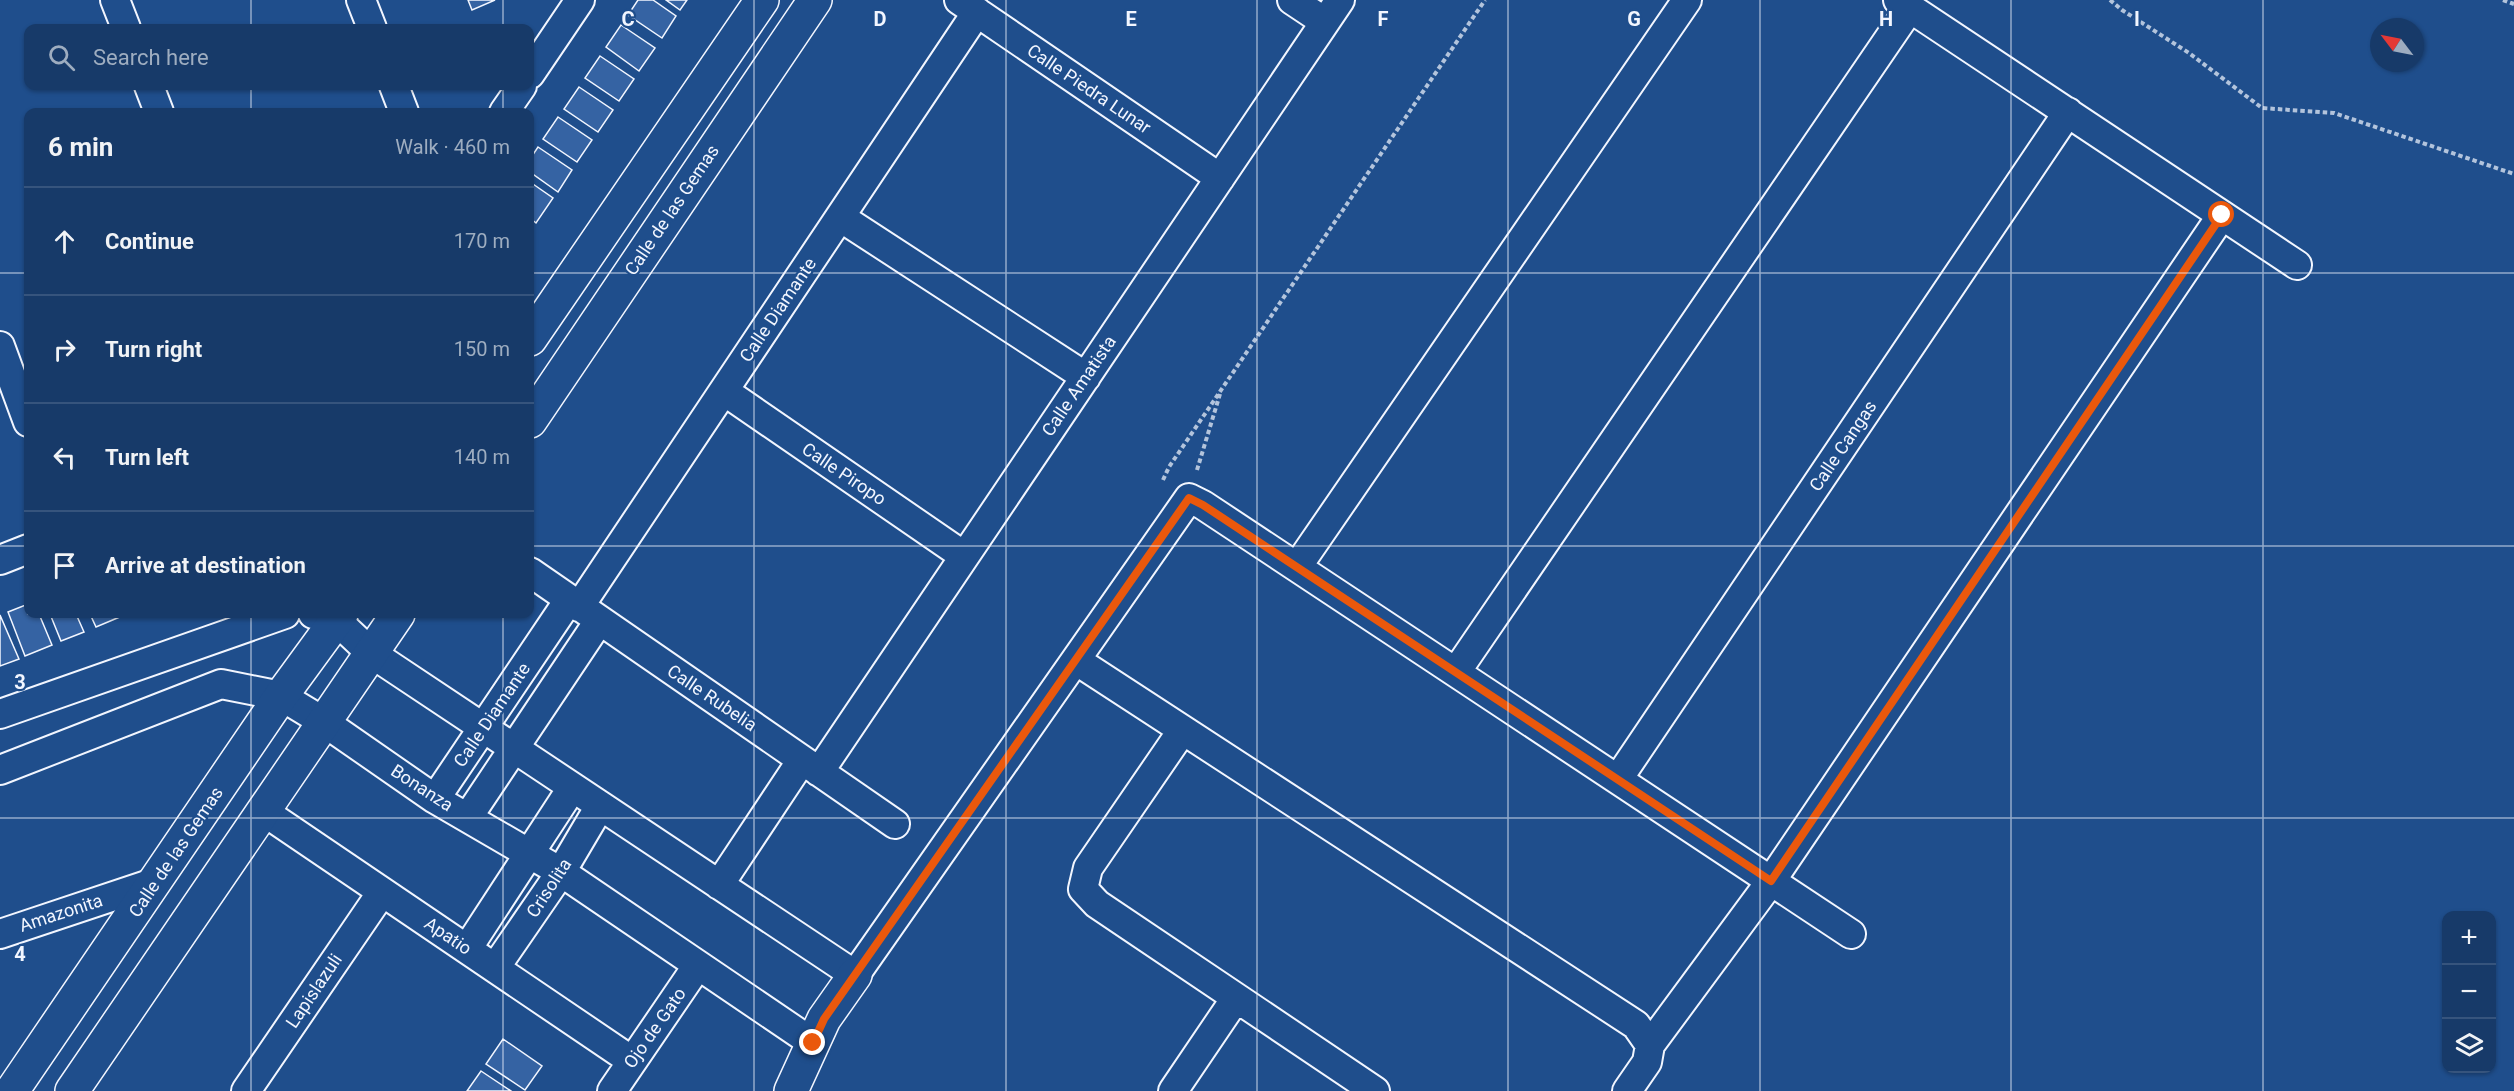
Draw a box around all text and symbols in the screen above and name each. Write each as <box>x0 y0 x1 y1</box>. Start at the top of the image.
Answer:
text: C <box>621 7 635 31</box>
text: D <box>874 7 887 31</box>
text: E <box>1125 7 1137 31</box>
text: F <box>1378 7 1389 31</box>
text: G <box>1627 7 1641 31</box>
text: H <box>1879 7 1893 31</box>
text: I <box>2134 7 2140 31</box>
north arrow <box>2370 18 2424 72</box>
search box <box>24 24 534 90</box>
street label: Calle Piedra Lunar <box>1023 39 1155 138</box>
icon: search <box>45 41 78 74</box>
text: Search here <box>93 45 209 70</box>
text: 6 min <box>48 132 113 162</box>
text: Walk · 460 m <box>395 135 510 159</box>
street label: Calle de las Gemas <box>620 140 723 279</box>
route start <box>2208 201 2234 227</box>
icon: ahead <box>48 225 81 258</box>
text: Continue <box>105 229 194 254</box>
text: 170 m <box>454 229 510 253</box>
street label: Calle Diamante <box>735 254 820 366</box>
street label: Calle Amatista <box>1037 331 1120 440</box>
icon: right <box>48 333 81 366</box>
text: Turn right <box>105 337 202 362</box>
text: 150 m <box>454 337 510 361</box>
street label: Calle Cangas <box>1805 396 1881 495</box>
street label: Calle Piropo <box>798 438 890 509</box>
icon: left <box>48 441 81 474</box>
text: Turn left <box>105 445 189 470</box>
text: 140 m <box>454 445 510 469</box>
icon: arrive <box>48 549 81 582</box>
text: Arrive at destination <box>105 553 306 578</box>
street label: Calle Diamante <box>449 659 534 771</box>
street label: Calle Rubelia <box>664 660 761 735</box>
text: 3 <box>14 670 26 694</box>
street label: Bonanza <box>387 760 457 815</box>
street label: Calle de las Gemas <box>124 782 227 921</box>
street label: Crisolita <box>522 854 575 921</box>
street label: Amazonita <box>17 889 105 936</box>
map controls <box>2442 911 2496 1073</box>
button: + <box>2442 911 2496 965</box>
street label: Apatio <box>421 912 476 959</box>
text: 4 <box>14 942 26 966</box>
street label: Lapislazuli <box>281 950 346 1032</box>
button: − <box>2442 965 2496 1019</box>
street label: Ojo de Gato <box>619 983 690 1072</box>
button: layers <box>2442 1019 2496 1073</box>
route end <box>799 1029 825 1055</box>

